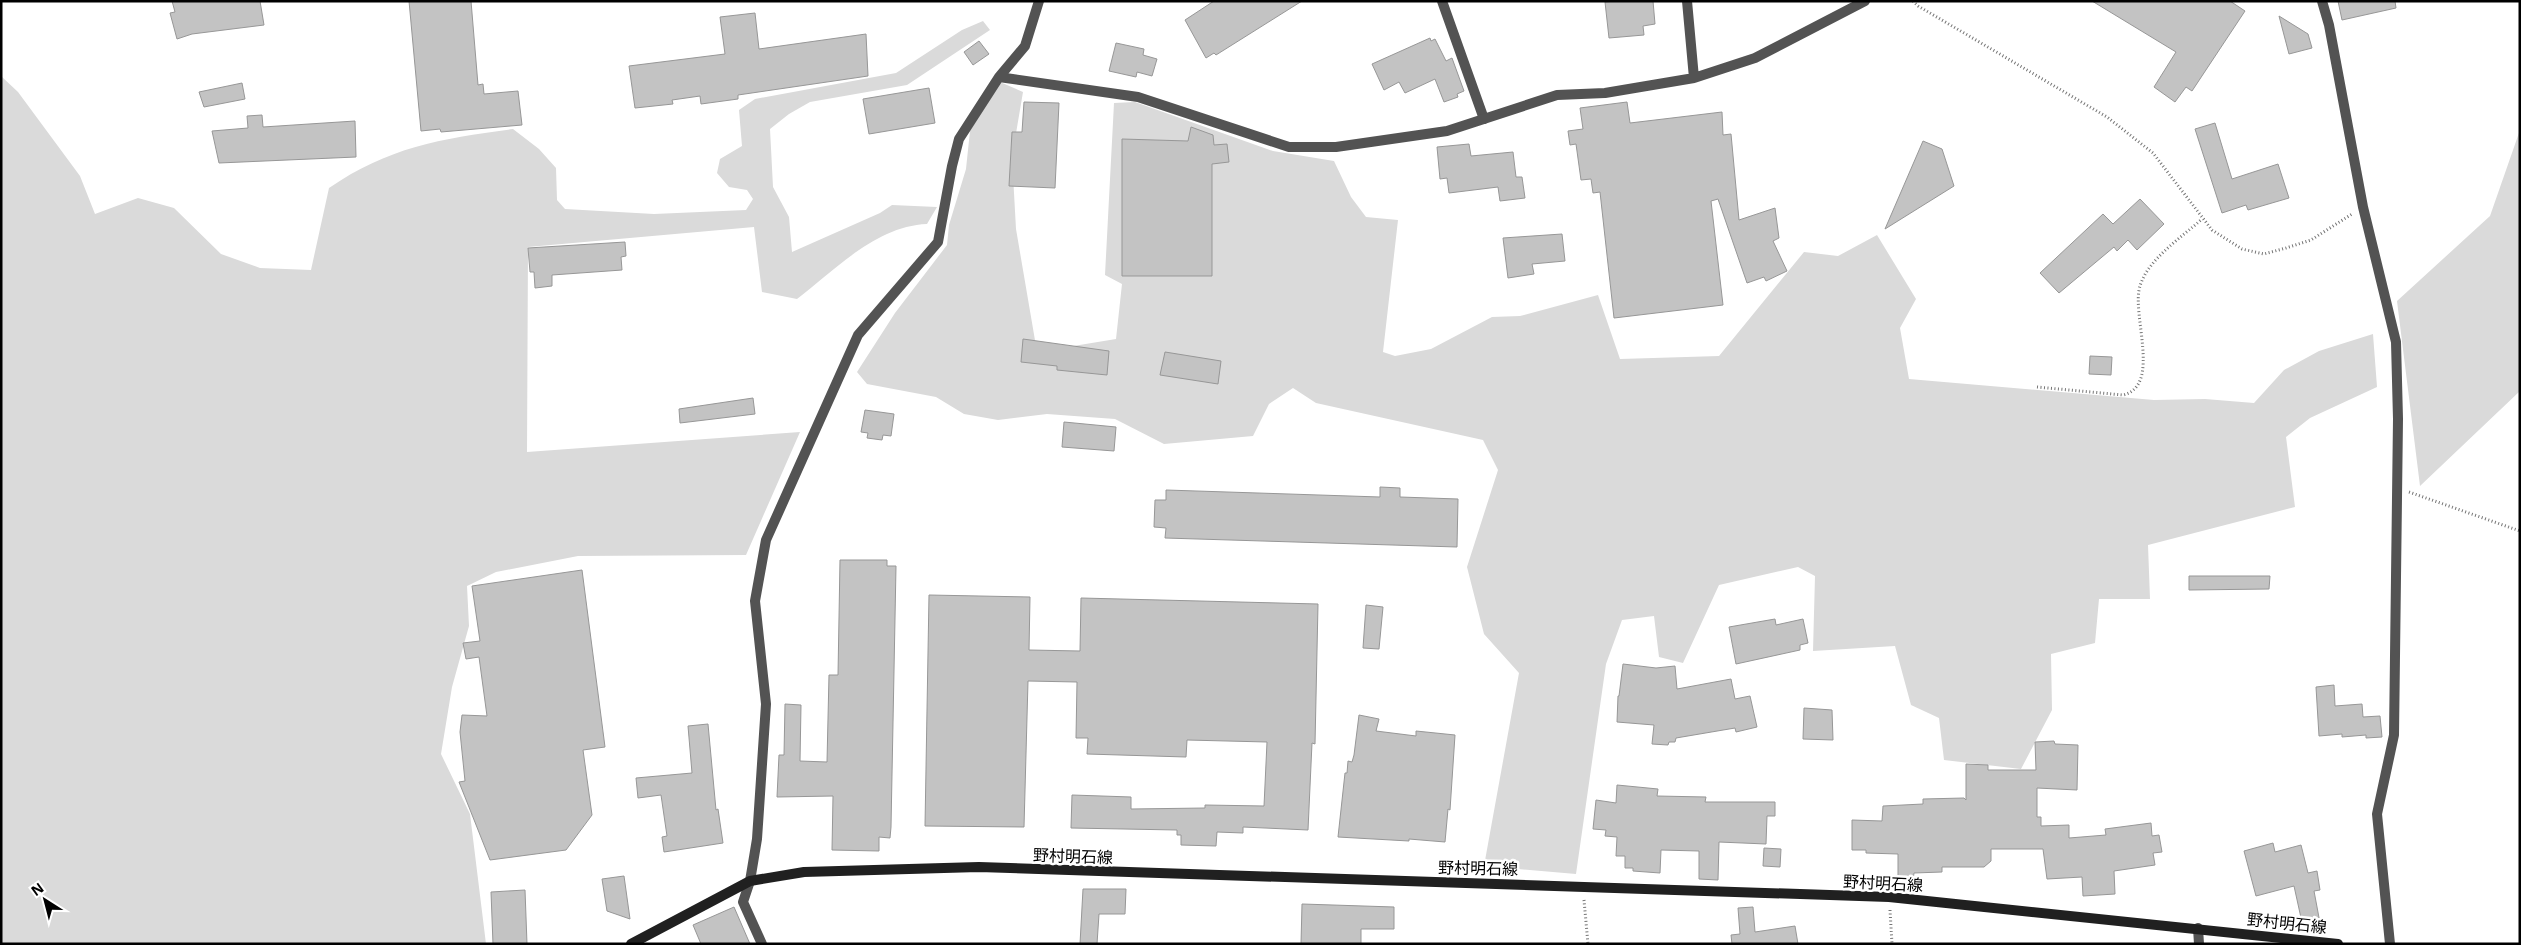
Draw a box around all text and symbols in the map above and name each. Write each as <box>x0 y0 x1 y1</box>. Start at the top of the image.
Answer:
street label: 野村明石線 <box>1033 844 1113 868</box>
street label: 野村明石線 <box>1438 856 1518 880</box>
street label: 野村明石線 <box>1842 870 1924 896</box>
north arrow <box>20 875 70 925</box>
text: N <box>27 878 47 900</box>
street label: 野村明石線 <box>2246 908 2328 938</box>

